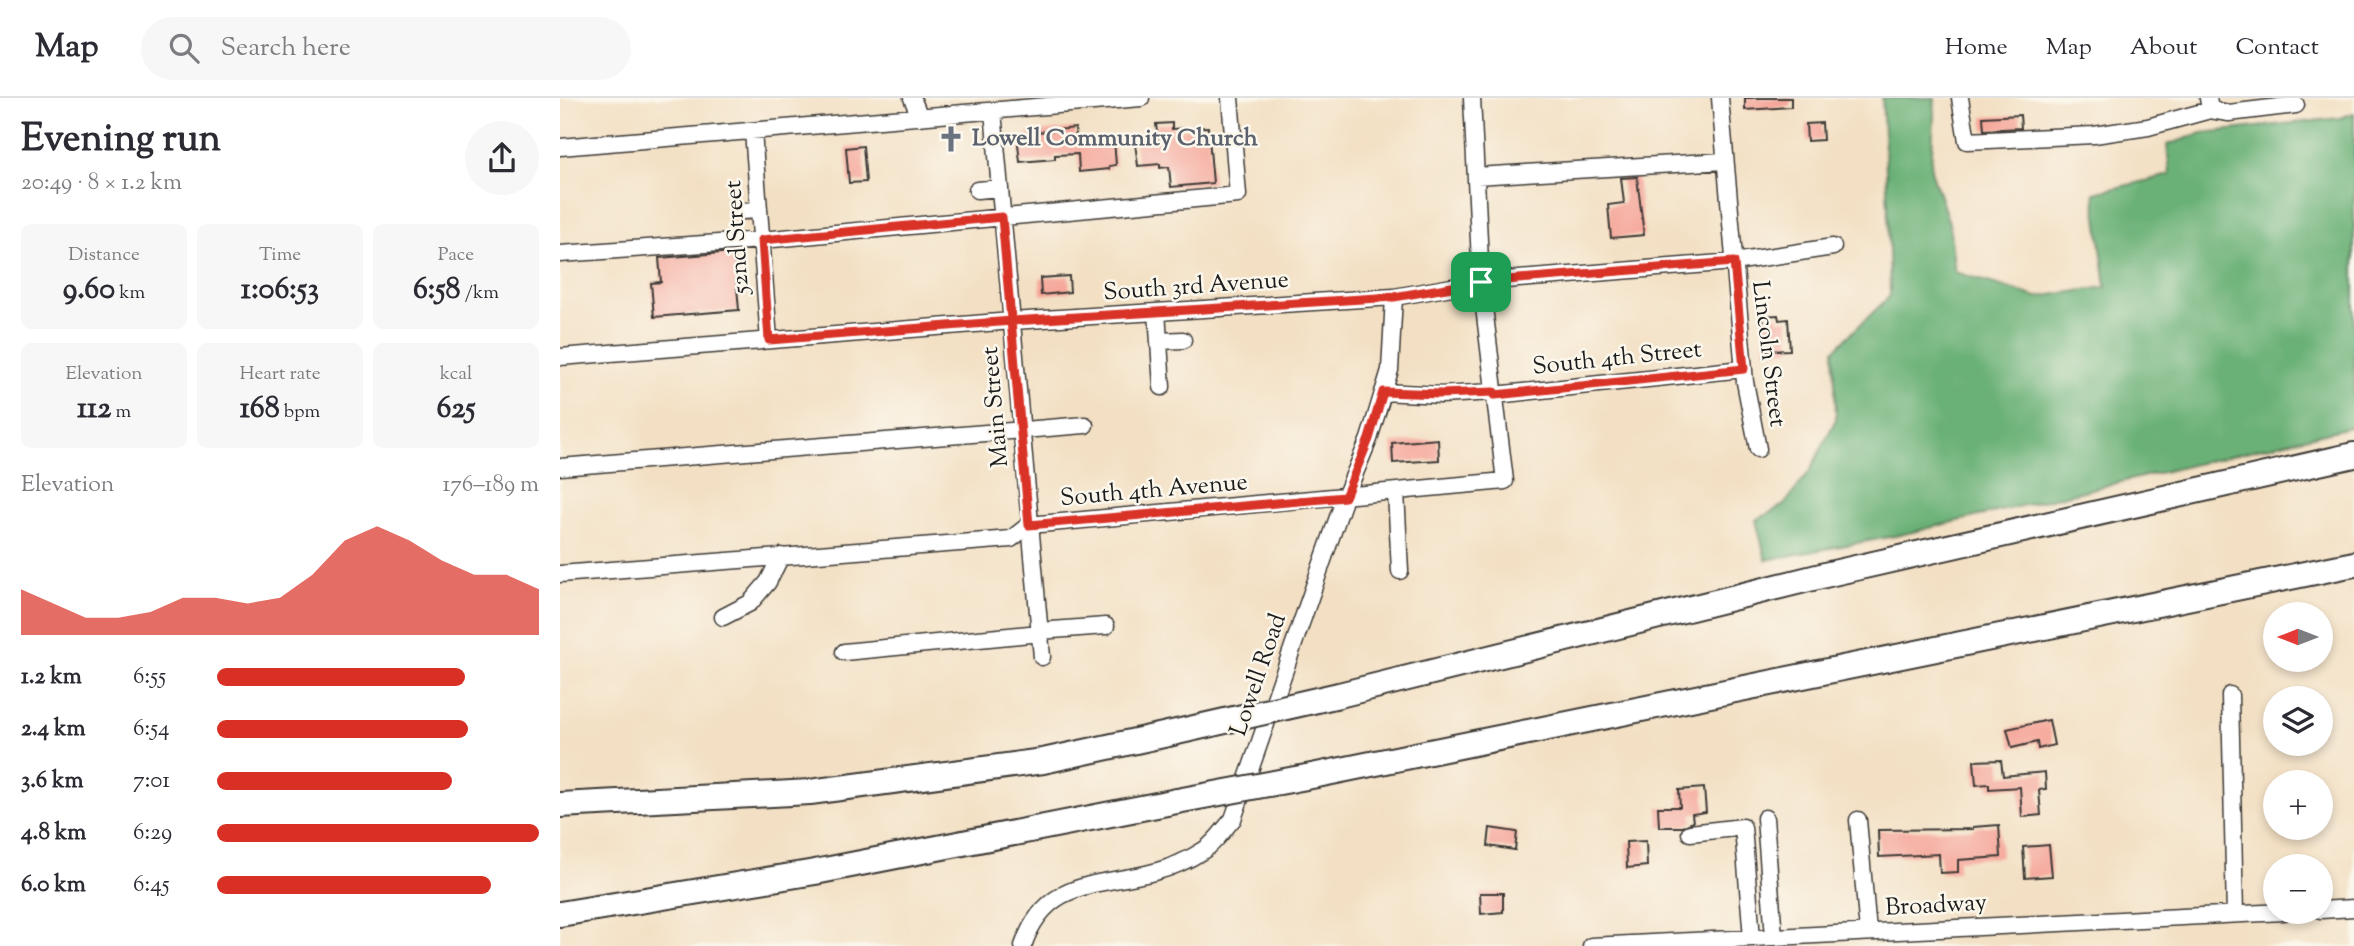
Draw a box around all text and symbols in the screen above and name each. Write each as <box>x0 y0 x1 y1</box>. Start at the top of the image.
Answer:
search box <box>141 17 631 80</box>
text: Map <box>35 24 99 72</box>
icon: search <box>165 29 203 67</box>
text: Search here <box>221 30 351 67</box>
text: Home <box>1945 31 2008 65</box>
text: Map <box>2046 31 2092 65</box>
text: About <box>2130 31 2197 65</box>
text: Contact <box>2235 31 2319 65</box>
text: Evening run <box>21 114 221 168</box>
button: share <box>465 121 539 195</box>
place label: Lowell Community Church <box>972 122 1259 156</box>
church icon: Lowell Community Church <box>936 124 966 154</box>
text: 20:49 · 8 × 1.2 km <box>21 167 182 200</box>
street label: 52nd Street <box>717 179 759 297</box>
text: Distance <box>68 242 140 269</box>
text: Time <box>259 242 301 269</box>
text: Pace <box>438 242 474 269</box>
pin <box>1451 252 1511 312</box>
icon: arrive <box>1462 263 1500 301</box>
street label: South 3rd Avenue <box>1102 264 1290 310</box>
text: 9.60 <box>63 269 115 312</box>
text: 1:06:53 <box>241 269 319 312</box>
text: 6:58 <box>413 269 461 312</box>
street label: Lincoln Street <box>1742 279 1794 429</box>
text: km <box>115 280 145 307</box>
text: /km <box>461 280 499 307</box>
street label: South 4th Street <box>1531 333 1703 385</box>
street label: Main Street <box>974 345 1018 469</box>
text: Elevation <box>65 361 143 388</box>
text: Heart rate <box>239 361 321 388</box>
text: kcal <box>440 361 472 388</box>
text: 112 <box>77 388 111 431</box>
text: 168 <box>240 388 280 431</box>
text: 625 <box>437 388 475 431</box>
text: m <box>111 399 131 426</box>
text: bpm <box>280 399 320 426</box>
street label: South 4th Avenue <box>1059 466 1249 516</box>
text: Elevation <box>21 469 114 502</box>
text: 176–189 m <box>443 469 539 502</box>
north arrow <box>2263 602 2333 672</box>
map controls <box>2263 602 2333 924</box>
street label: Lowell Road <box>1222 609 1296 741</box>
text: 1.2 km <box>21 661 82 694</box>
text: 6:55 <box>133 661 166 694</box>
button: layers <box>2263 686 2333 756</box>
text: 2.4 km <box>21 713 86 746</box>
text: 6:54 <box>133 713 170 746</box>
text: 3.6 km <box>21 765 84 798</box>
text: 7:01 <box>133 765 170 798</box>
button: + <box>2263 770 2333 840</box>
text: 4.8 km <box>21 817 86 850</box>
text: 6:29 <box>133 817 172 850</box>
button: − <box>2263 854 2333 924</box>
text: 6.0 km <box>21 869 86 902</box>
text: 6:45 <box>133 869 170 902</box>
street label: Broadway <box>1884 886 1988 926</box>

